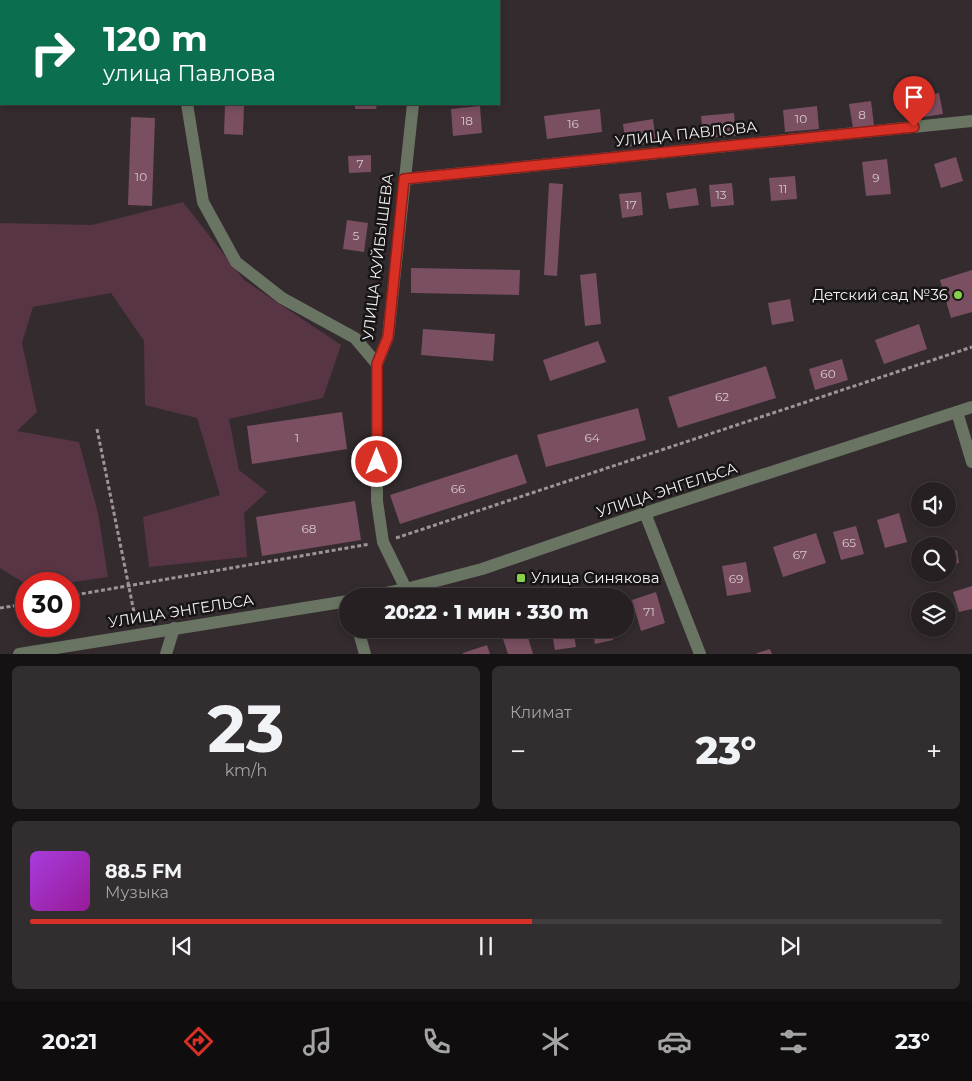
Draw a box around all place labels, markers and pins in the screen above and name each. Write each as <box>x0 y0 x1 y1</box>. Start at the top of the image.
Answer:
pin <box>893 76 935 127</box>
place label: Детский сад №36 <box>812 285 948 304</box>
marker: Детский сад №36 <box>952 289 964 301</box>
place label: Улица Синякова <box>531 568 660 587</box>
marker: Улица Синякова <box>515 572 527 584</box>

